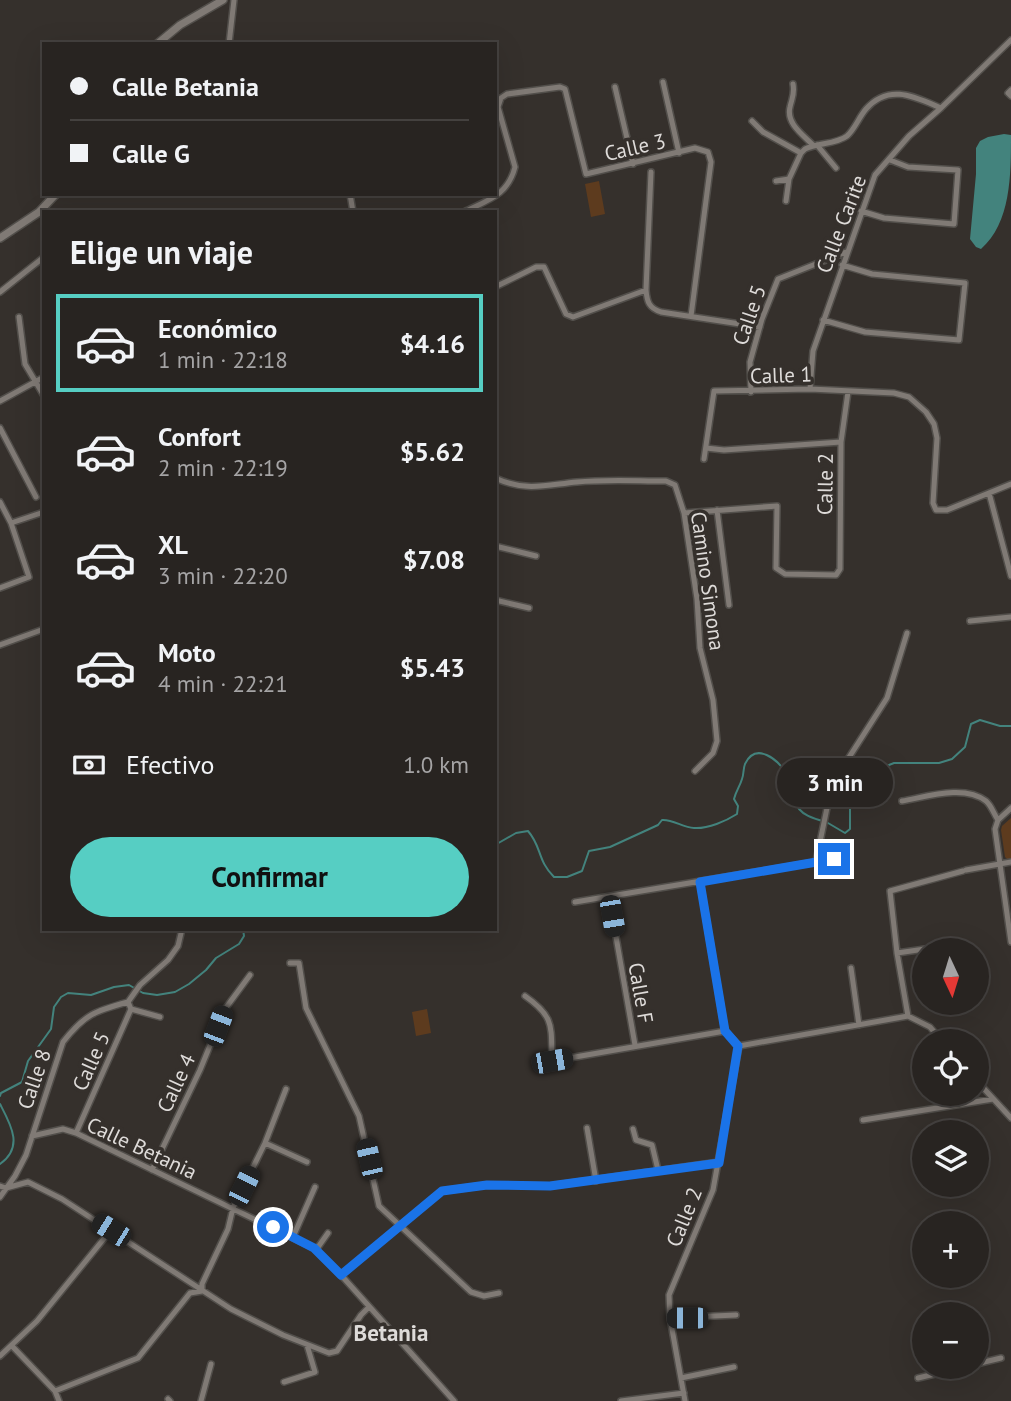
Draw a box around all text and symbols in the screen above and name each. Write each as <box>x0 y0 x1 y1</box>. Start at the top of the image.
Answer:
text: Calle Betania <box>112 70 259 103</box>
street label: Calle 3 <box>602 127 668 167</box>
text: Calle G <box>112 137 190 170</box>
street label: Calle Carite <box>810 171 872 277</box>
text: Elige un viaje <box>70 231 253 273</box>
street label: Calle 5 <box>726 281 772 349</box>
icon: car <box>74 312 137 375</box>
text: Económico <box>158 312 277 345</box>
text: $4.16 <box>400 327 465 360</box>
text: 1 min · 22:18 <box>158 345 288 374</box>
street label: Calle 1 <box>750 360 812 390</box>
icon: car <box>74 420 137 483</box>
text: Confort <box>158 420 241 453</box>
text: $5.62 <box>400 435 465 468</box>
text: 2 min · 22:19 <box>158 453 288 482</box>
street label: Calle 2 <box>811 453 839 515</box>
street label: Camino Simona <box>685 510 731 652</box>
icon: car <box>74 528 137 591</box>
text: XL <box>158 528 188 561</box>
text: $7.08 <box>403 543 465 576</box>
text: 3 min · 22:20 <box>158 561 288 590</box>
icon: car <box>74 636 137 699</box>
text: Moto <box>158 636 216 669</box>
text: $5.43 <box>400 651 465 684</box>
text: 4 min · 22:21 <box>158 669 288 698</box>
icon: cash <box>70 746 108 784</box>
text: Efectivo <box>126 748 215 781</box>
text: 1.0 km <box>403 750 469 779</box>
callout: 3 min <box>776 758 892 806</box>
text: 3 min <box>807 768 863 797</box>
button: Confirmar <box>70 837 469 917</box>
route end <box>818 843 850 875</box>
car <box>599 893 626 939</box>
north arrow <box>912 938 989 1015</box>
map controls <box>912 938 989 1379</box>
street label: Calle F <box>622 960 660 1026</box>
car <box>201 1003 236 1049</box>
street label: Calle 5 <box>66 1027 116 1095</box>
button: locate <box>912 1029 989 1106</box>
street label: Calle 8 <box>11 1045 57 1113</box>
car <box>530 1047 575 1075</box>
street label: Calle 4 <box>151 1049 201 1117</box>
street label: Calle Betania <box>83 1111 201 1185</box>
button: layers <box>912 1120 989 1197</box>
car <box>355 1136 384 1182</box>
car <box>226 1163 263 1209</box>
street label: Calle 2 <box>660 1183 708 1251</box>
car <box>88 1210 135 1250</box>
route start <box>257 1211 289 1243</box>
button: + <box>912 1211 989 1288</box>
button: − <box>912 1302 989 1379</box>
car <box>667 1308 709 1329</box>
district label: Betania <box>354 1318 428 1347</box>

